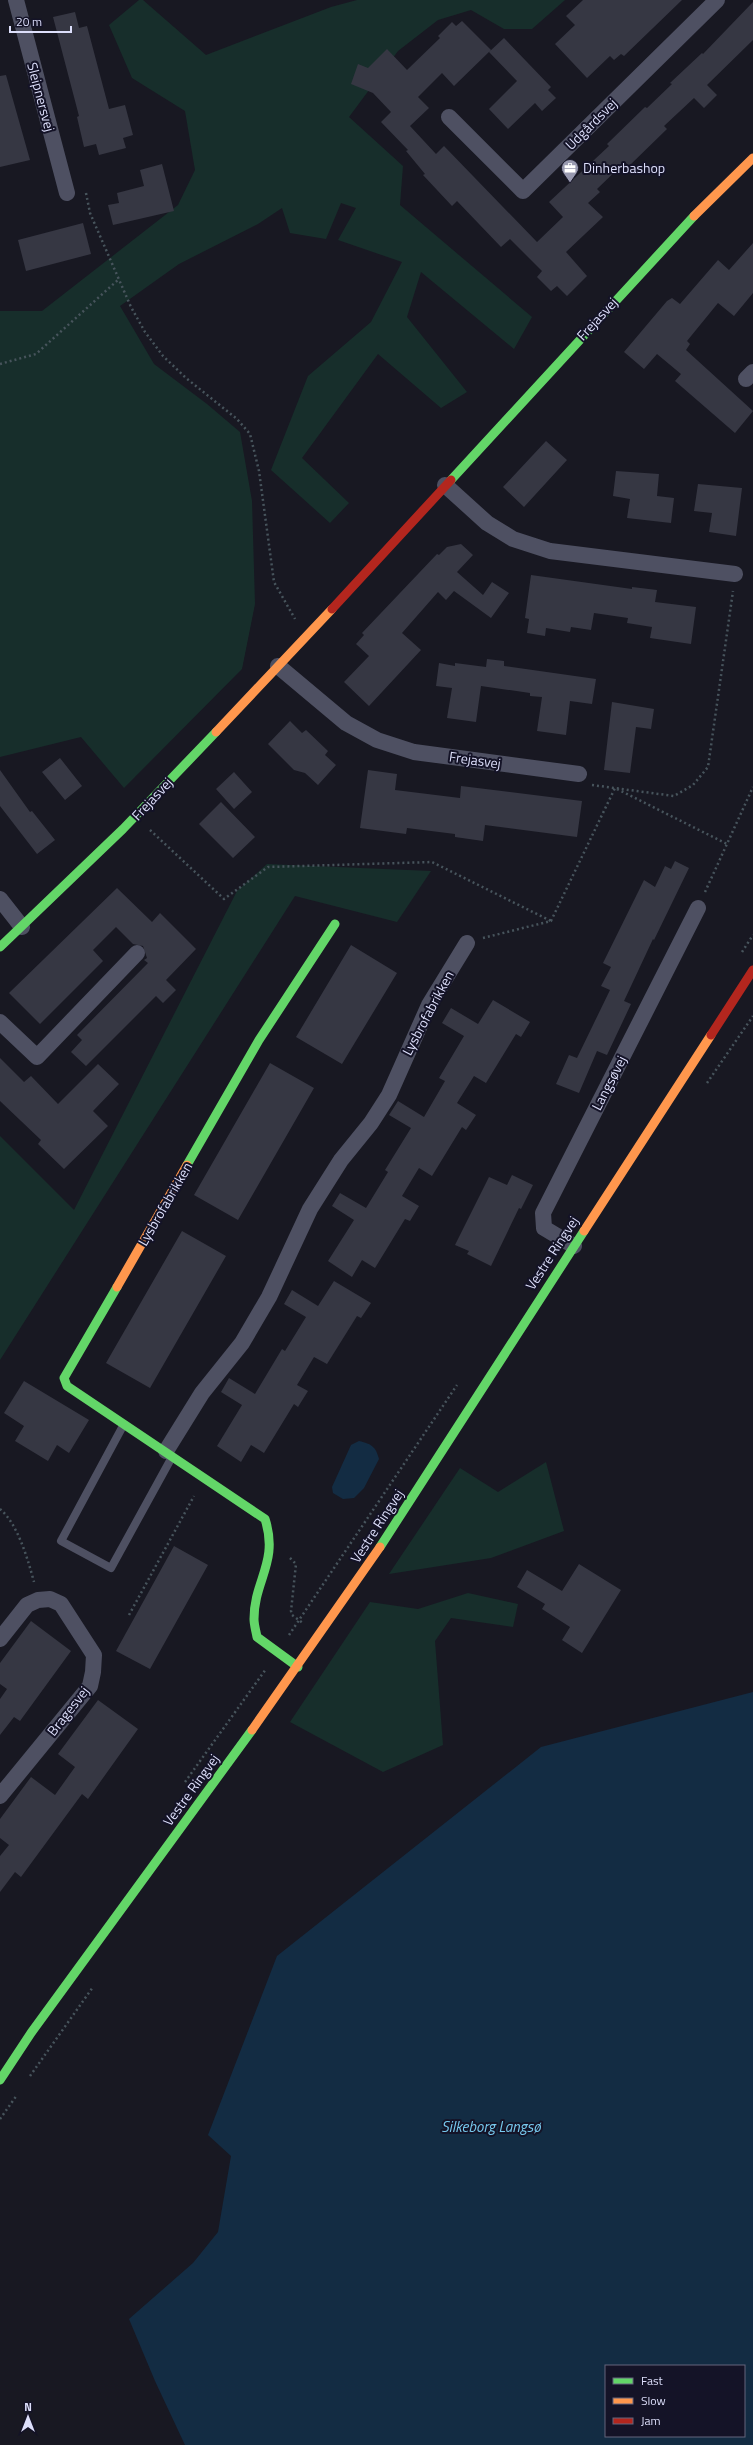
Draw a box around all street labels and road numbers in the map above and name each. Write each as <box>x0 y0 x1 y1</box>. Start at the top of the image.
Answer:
street label: Sleipnersvej <box>22 60 61 134</box>
street label: Udgårdsvej <box>560 93 621 154</box>
street label: Frejasvej <box>571 292 622 345</box>
street label: Frejasvej <box>448 745 502 774</box>
street label: Frejasvej <box>126 772 177 825</box>
street label: Lysbrofabrikken <box>396 967 459 1059</box>
street label: Langsøvej <box>586 1052 631 1114</box>
street label: Lysbrofabrikken <box>132 1158 197 1249</box>
street label: Vestre Ringvej <box>520 1212 583 1294</box>
street label: Vestre Ringvej <box>345 1485 408 1567</box>
street label: Bragesvej <box>42 1681 94 1740</box>
street label: Vestre Ringvej <box>157 1749 224 1830</box>

